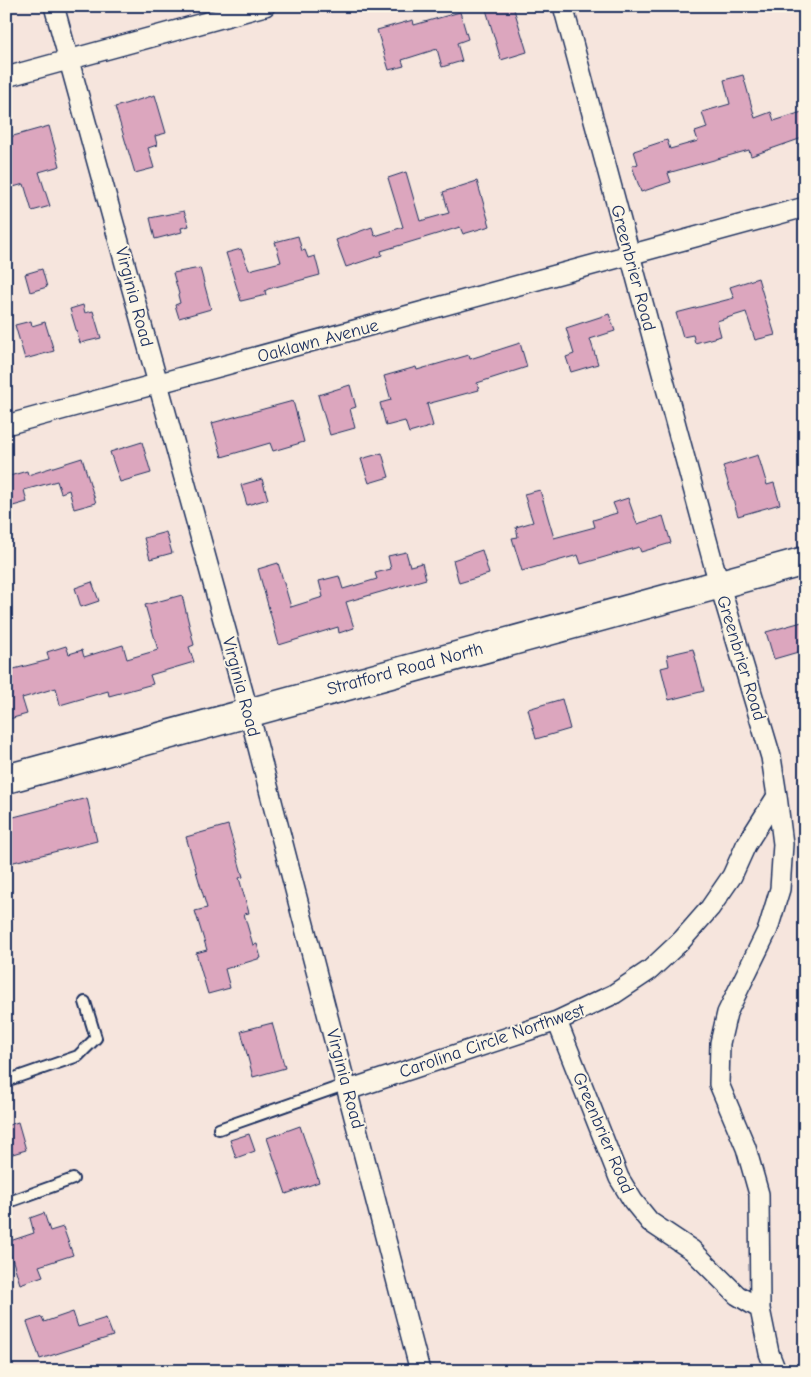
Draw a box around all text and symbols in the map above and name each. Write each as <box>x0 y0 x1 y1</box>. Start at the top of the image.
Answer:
street label: Greenbrier Road <box>606 203 660 333</box>
street label: Virginia Road <box>111 245 157 349</box>
street label: Oaklawn Avenue <box>255 315 381 367</box>
street label: Greenbrier Road <box>712 593 770 723</box>
street label: Virginia Road <box>218 635 264 739</box>
street label: Stratford Road North <box>325 638 485 700</box>
street label: Carolina Circle Northwest <box>396 999 588 1083</box>
street label: Virginia Road <box>322 1027 368 1131</box>
street label: Greenbrier Road <box>568 1069 638 1197</box>

